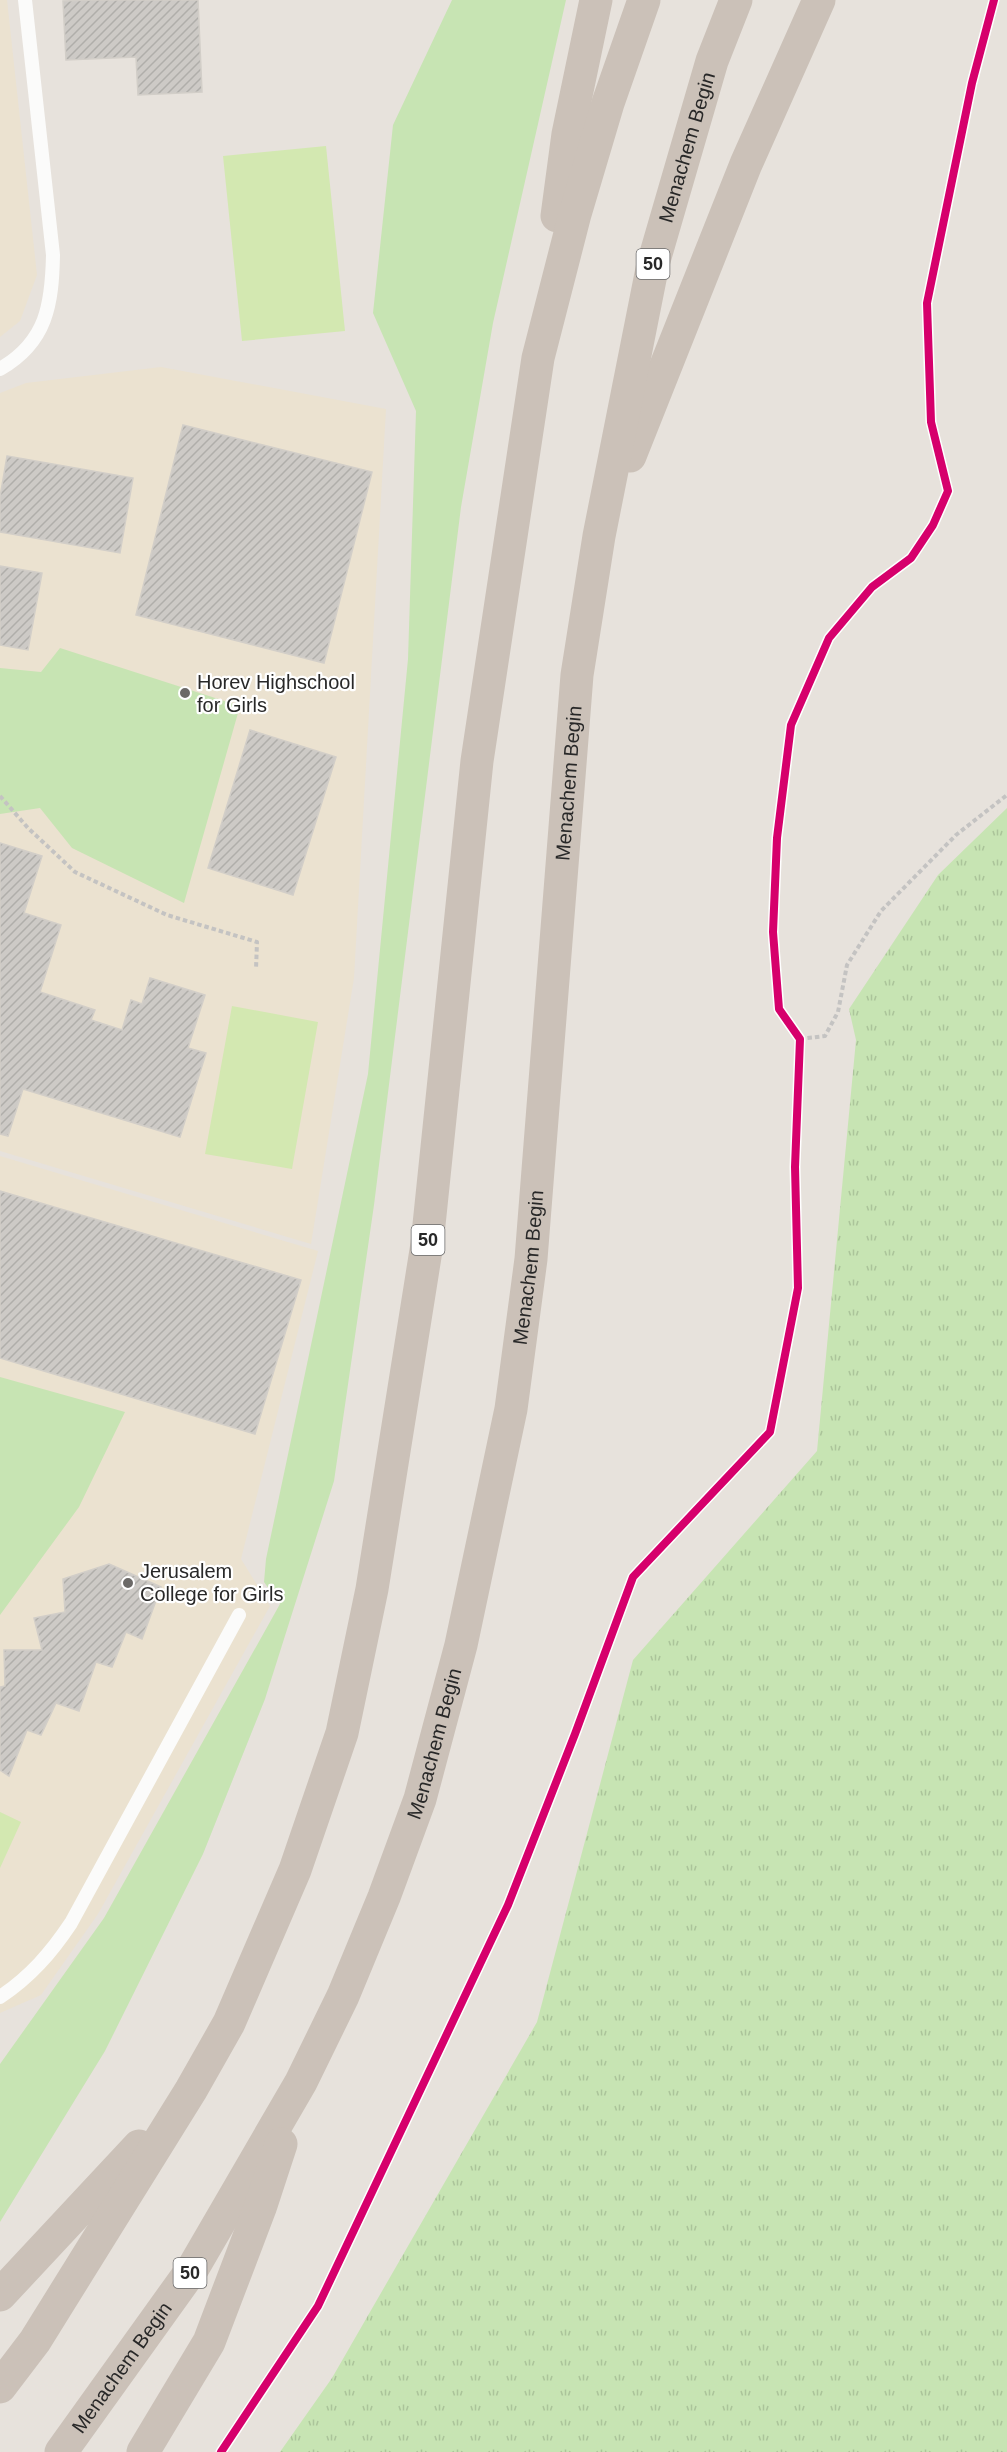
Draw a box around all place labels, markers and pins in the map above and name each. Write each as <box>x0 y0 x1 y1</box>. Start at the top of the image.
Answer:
place label: Horev Highschool for Girls <box>197 671 355 716</box>
marker: Horev Highschool for Girls <box>178 686 192 700</box>
place label: Jerusalem College for Girls <box>140 1560 283 1605</box>
marker: Jerusalem College for Girls <box>121 1576 135 1590</box>

